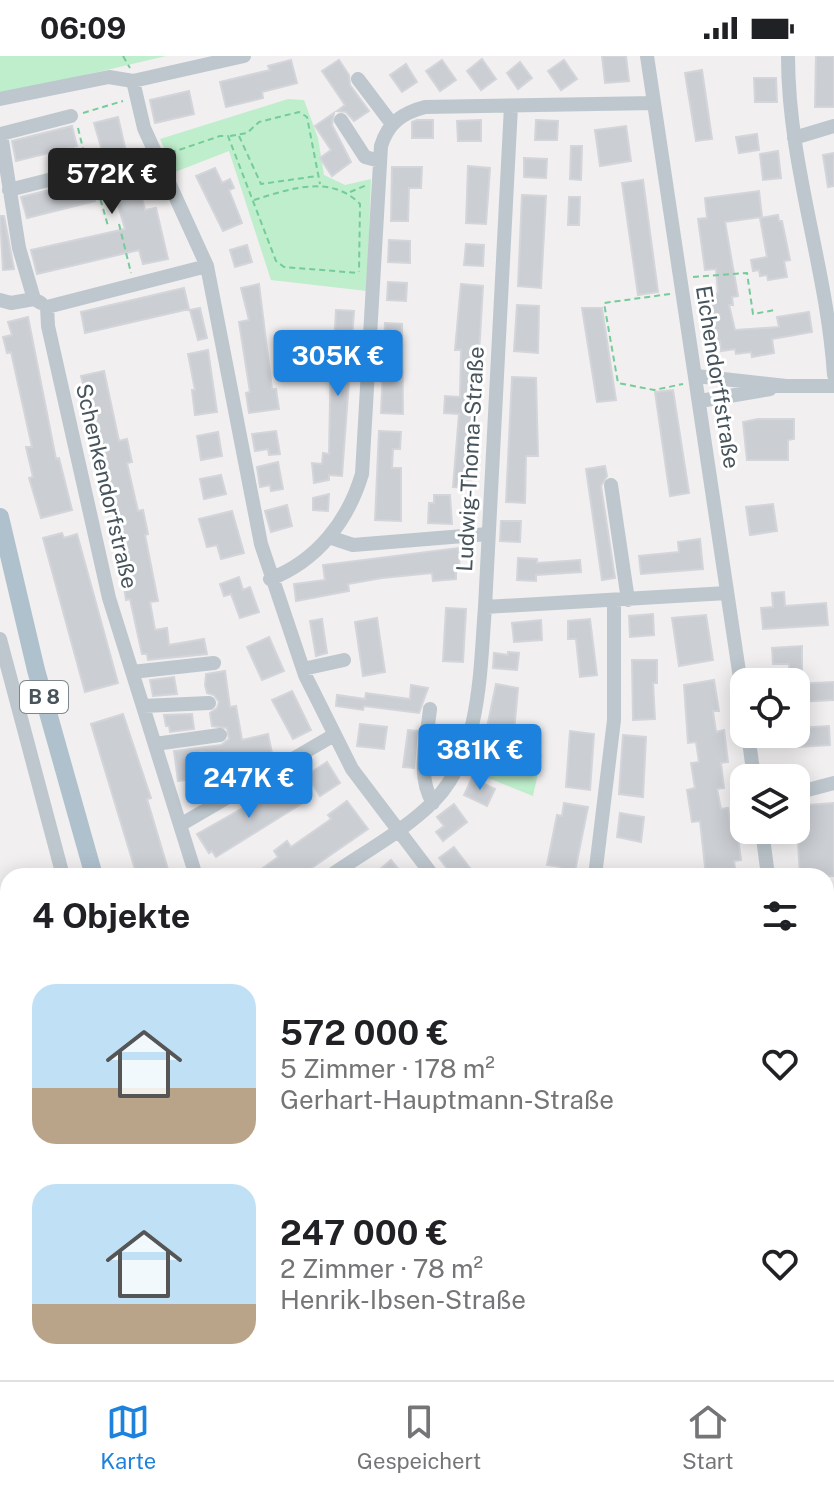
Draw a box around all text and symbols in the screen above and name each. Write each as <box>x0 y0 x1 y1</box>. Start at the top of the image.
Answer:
text: 06:09 <box>40 10 126 46</box>
pin: 572K € <box>47 148 177 216</box>
text: 572K € <box>66 158 158 189</box>
street label: Eichendorffstraße <box>691 284 745 470</box>
pin: 305K € <box>273 330 403 398</box>
text: 305K € <box>292 340 384 371</box>
street label: Ludwig-Thoma-Straße <box>451 346 489 572</box>
street label: Schenkendorfstraße <box>71 381 143 591</box>
map controls <box>730 668 810 844</box>
button: locate <box>730 668 810 748</box>
road number: B 8 <box>20 681 68 713</box>
pin: 381K € <box>415 724 545 792</box>
text: 381K € <box>436 734 524 765</box>
pin: 247K € <box>184 752 314 820</box>
text: 247K € <box>203 762 295 793</box>
button: layers <box>730 764 810 844</box>
icon: filters <box>758 894 802 938</box>
text: 4 Objekte <box>32 896 190 936</box>
text: 572 000 € <box>280 1013 449 1053</box>
icon: home <box>96 1016 192 1112</box>
icon: heart <box>758 1042 802 1086</box>
text: 5 Zimmer · 178 m² <box>280 1053 495 1084</box>
text: Gerhart-Hauptmann-Straße <box>280 1084 614 1115</box>
text: 247 000 € <box>280 1213 448 1253</box>
icon: home <box>96 1216 192 1312</box>
icon: heart <box>758 1242 802 1286</box>
text: 2 Zimmer · 78 m² <box>280 1253 483 1284</box>
text: Henrik-Ibsen-Straße <box>280 1284 526 1315</box>
tab: Karte <box>100 1400 156 1474</box>
tab: Gespeichert <box>357 1400 481 1474</box>
tab: Start <box>682 1400 734 1474</box>

